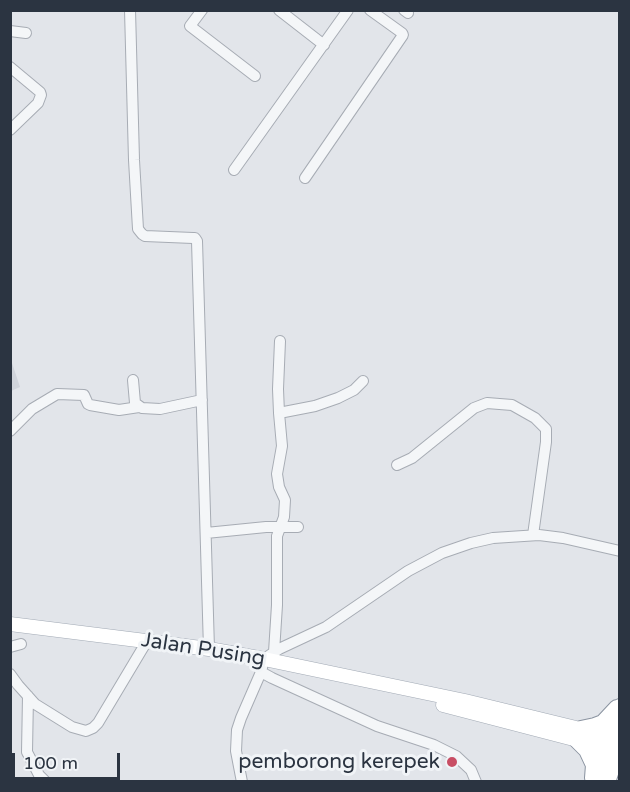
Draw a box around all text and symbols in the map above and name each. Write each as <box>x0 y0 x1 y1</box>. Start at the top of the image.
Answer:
street label: Jalan Pusing <box>139 628 267 672</box>
scale bar <box>15 741 123 779</box>
place label: pemborong kerepek <box>238 749 440 775</box>
text: 100 m <box>23 752 78 774</box>
marker: pemborong kerepek <box>445 755 459 769</box>

